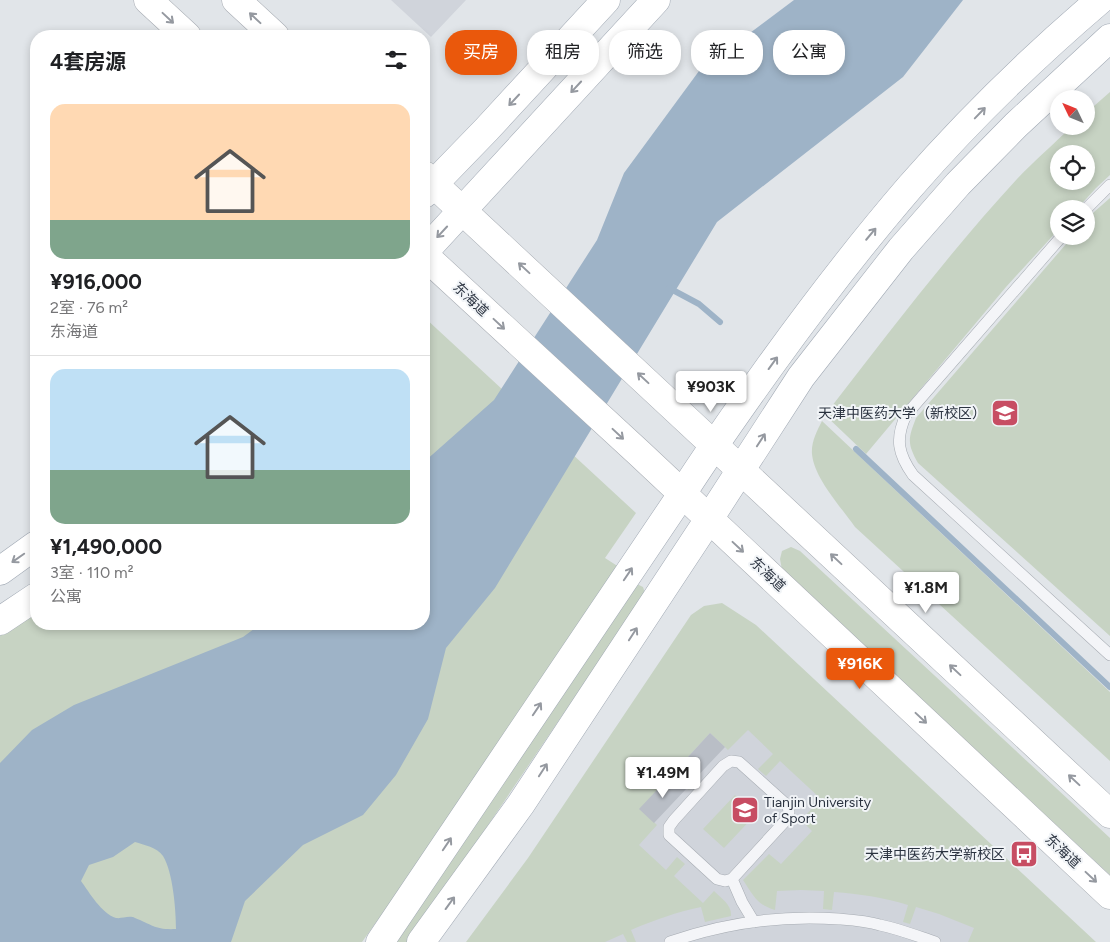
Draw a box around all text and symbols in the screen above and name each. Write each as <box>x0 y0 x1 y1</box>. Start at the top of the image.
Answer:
one-way arrow <box>161 12 174 24</box>
one-way arrow <box>249 12 262 24</box>
chip: 买房 <box>445 30 517 75</box>
chip: 租房 <box>527 30 599 75</box>
chip: 筛选 <box>609 30 681 75</box>
chip: 新上 <box>691 30 763 75</box>
chip: 公寓 <box>773 30 845 75</box>
icon: filters <box>382 46 410 74</box>
text: 4套房源 <box>50 49 126 74</box>
one-way arrow <box>570 81 582 94</box>
north arrow <box>1050 90 1095 135</box>
map controls <box>1050 90 1095 245</box>
one-way arrow <box>508 93 520 106</box>
one-way arrow <box>974 106 986 119</box>
icon: home <box>185 136 275 226</box>
button: locate <box>1050 145 1095 190</box>
button: layers <box>1050 200 1095 245</box>
one-way arrow <box>436 226 448 239</box>
one-way arrow <box>866 227 877 240</box>
one-way arrow <box>517 262 530 273</box>
text: ¥916,000 <box>50 269 142 294</box>
street label: 东海道 <box>450 279 492 320</box>
text: 2室 · 76 m² <box>50 298 128 317</box>
one-way arrow <box>492 318 505 330</box>
text: 东海道 <box>50 322 98 341</box>
one-way arrow <box>767 357 778 370</box>
pin: ¥903K <box>676 370 746 413</box>
one-way arrow <box>636 372 649 384</box>
text: ¥903K <box>687 377 735 396</box>
school or university icon: 天津中医药大学（新校区） <box>990 398 1020 428</box>
icon: home <box>185 402 275 492</box>
place label: 天津中医药大学（新校区） <box>818 405 986 422</box>
one-way arrow <box>612 428 625 440</box>
one-way arrow <box>755 433 766 447</box>
text: ¥1,490,000 <box>50 534 162 559</box>
one-way arrow <box>732 541 745 553</box>
one-way arrow <box>11 553 25 563</box>
one-way arrow <box>830 553 843 565</box>
street label: 东海道 <box>747 554 789 595</box>
text: 3室 · 110 m² <box>50 563 134 582</box>
one-way arrow <box>623 567 633 581</box>
pin: ¥1.8M <box>891 572 961 614</box>
text: ¥1.8M <box>904 578 948 597</box>
text: 公寓 <box>50 587 82 606</box>
one-way arrow <box>628 628 638 642</box>
pin: ¥916K <box>825 648 895 690</box>
text: ¥916K <box>837 654 883 673</box>
one-way arrow <box>949 664 962 676</box>
one-way arrow <box>532 702 543 716</box>
one-way arrow <box>914 712 927 724</box>
pin: ¥1.49M <box>622 756 704 799</box>
one-way arrow <box>538 763 549 777</box>
text: ¥1.49M <box>636 763 690 782</box>
one-way arrow <box>1068 774 1081 786</box>
place label: Tianjin University of Sport <box>764 794 872 827</box>
school or university icon: Tianjin University of Sport <box>730 795 760 825</box>
street label: 东海道 <box>1042 831 1084 872</box>
one-way arrow <box>442 837 452 851</box>
bus stop icon: 天津中医药大学新校区 <box>1009 839 1039 869</box>
place label: 天津中医药大学新校区 <box>865 846 1005 863</box>
one-way arrow <box>1084 871 1097 883</box>
one-way arrow <box>444 896 455 910</box>

